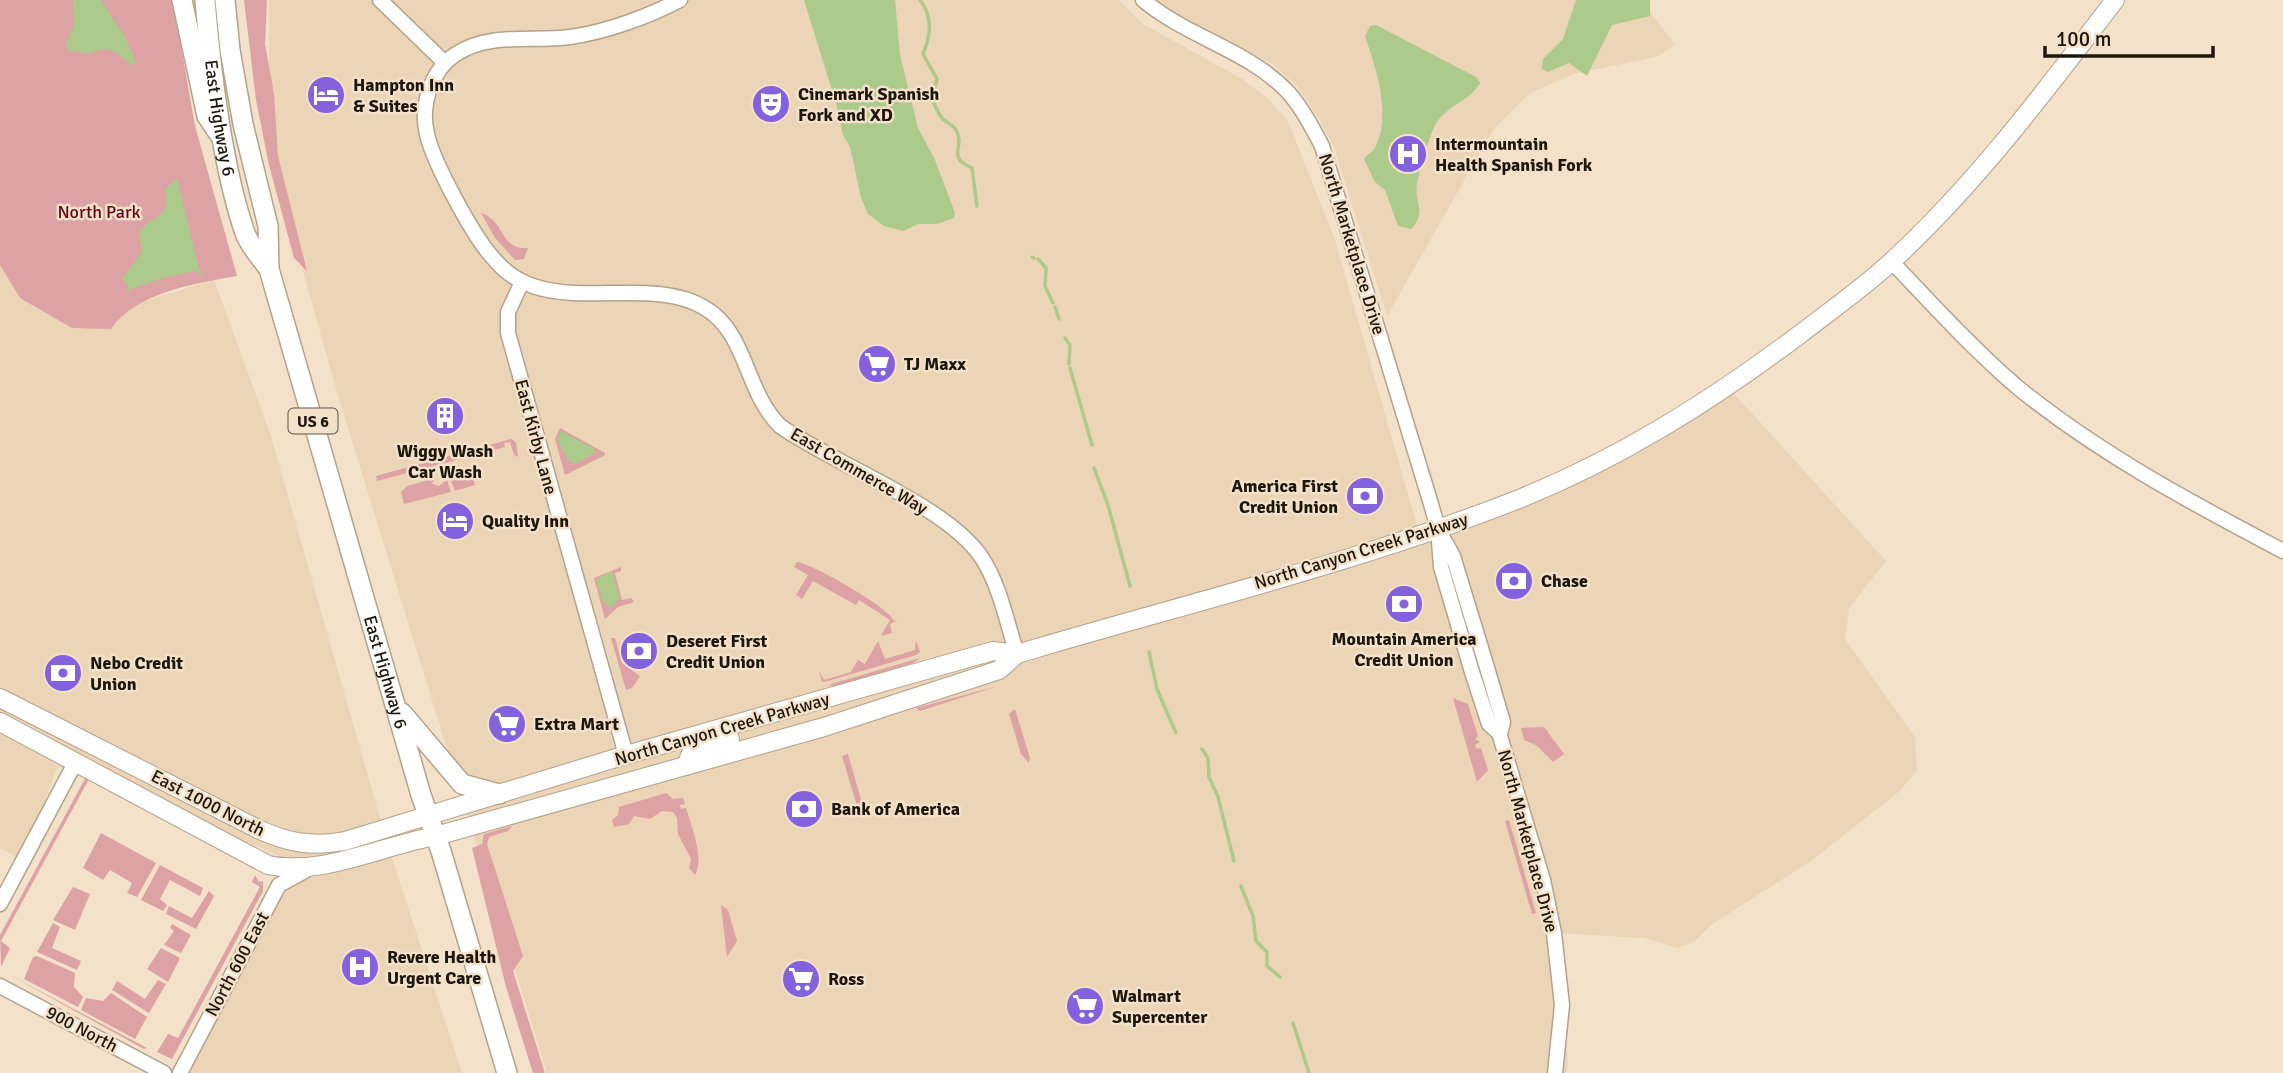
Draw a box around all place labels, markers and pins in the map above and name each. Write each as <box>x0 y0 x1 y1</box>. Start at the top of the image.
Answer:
hotel icon: Hampton Inn & Suites <box>305 74 347 116</box>
place label: Hampton Inn & Suites <box>353 74 454 117</box>
theatre icon: Cinemark Spanish Fork and XD <box>750 83 792 125</box>
place label: Cinemark Spanish Fork and XD <box>798 83 940 126</box>
hospital icon: Intermountain Health Spanish Fork <box>1387 133 1429 175</box>
place label: Intermountain Health Spanish Fork <box>1435 133 1593 176</box>
supermarket icon: TJ Maxx <box>856 343 898 385</box>
place label: TJ Maxx <box>904 353 966 375</box>
building icon: Wiggy Wash Car Wash <box>424 395 466 437</box>
place label: Wiggy Wash Car Wash <box>397 440 493 483</box>
place label: America First Credit Union <box>1232 475 1338 518</box>
bank icon: America First Credit Union <box>1344 475 1386 517</box>
hotel icon: Quality Inn <box>434 500 476 542</box>
place label: Quality Inn <box>482 510 569 532</box>
bank icon: Chase <box>1493 560 1535 602</box>
place label: Chase <box>1541 570 1588 592</box>
bank icon: Mountain America Credit Union <box>1383 583 1425 625</box>
place label: Mountain America Credit Union <box>1332 628 1476 671</box>
bank icon: Deseret First Credit Union <box>618 630 660 672</box>
place label: Deseret First Credit Union <box>666 630 768 673</box>
bank icon: Nebo Credit Union <box>42 652 84 694</box>
place label: Nebo Credit Union <box>90 652 183 695</box>
supermarket icon: Extra Mart <box>486 703 528 745</box>
place label: Extra Mart <box>534 713 619 735</box>
bank icon: Bank of America <box>783 788 825 830</box>
place label: Bank of America <box>831 798 960 820</box>
hospital icon: Revere Health Urgent Care <box>339 946 381 988</box>
place label: Revere Health Urgent Care <box>387 946 496 989</box>
supermarket icon: Ross <box>780 958 822 1000</box>
place label: Ross <box>828 968 864 990</box>
supermarket icon: Walmart Supercenter <box>1064 985 1106 1027</box>
place label: Walmart Supercenter <box>1112 985 1208 1028</box>

